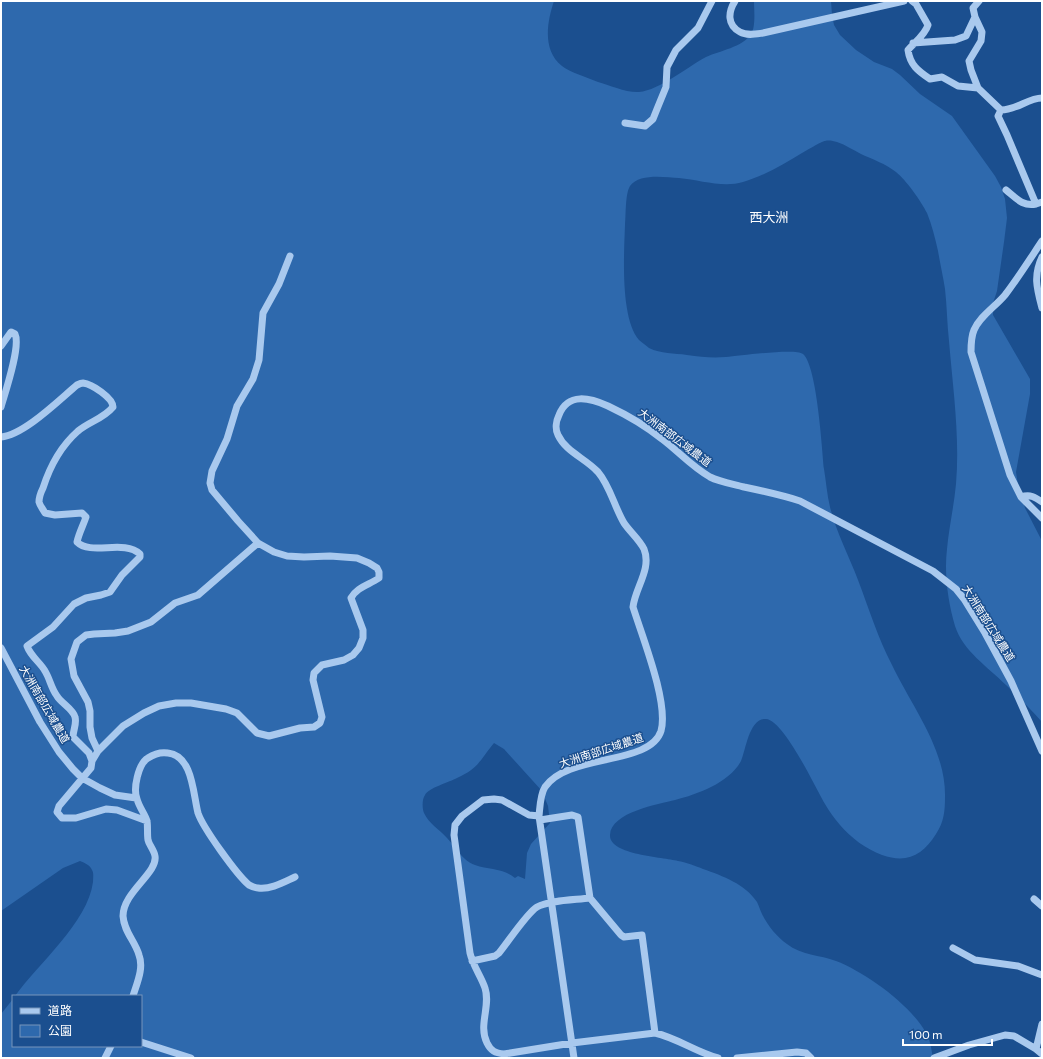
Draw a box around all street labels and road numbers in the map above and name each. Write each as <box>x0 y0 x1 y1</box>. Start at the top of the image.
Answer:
street label: 大洲南部広域農道 <box>636 405 714 469</box>
street label: 大洲南部広域農道 <box>960 582 1018 664</box>
street label: 大洲南部広域農道 <box>17 663 73 745</box>
street label: 大洲南部広域農道 <box>557 730 645 770</box>

